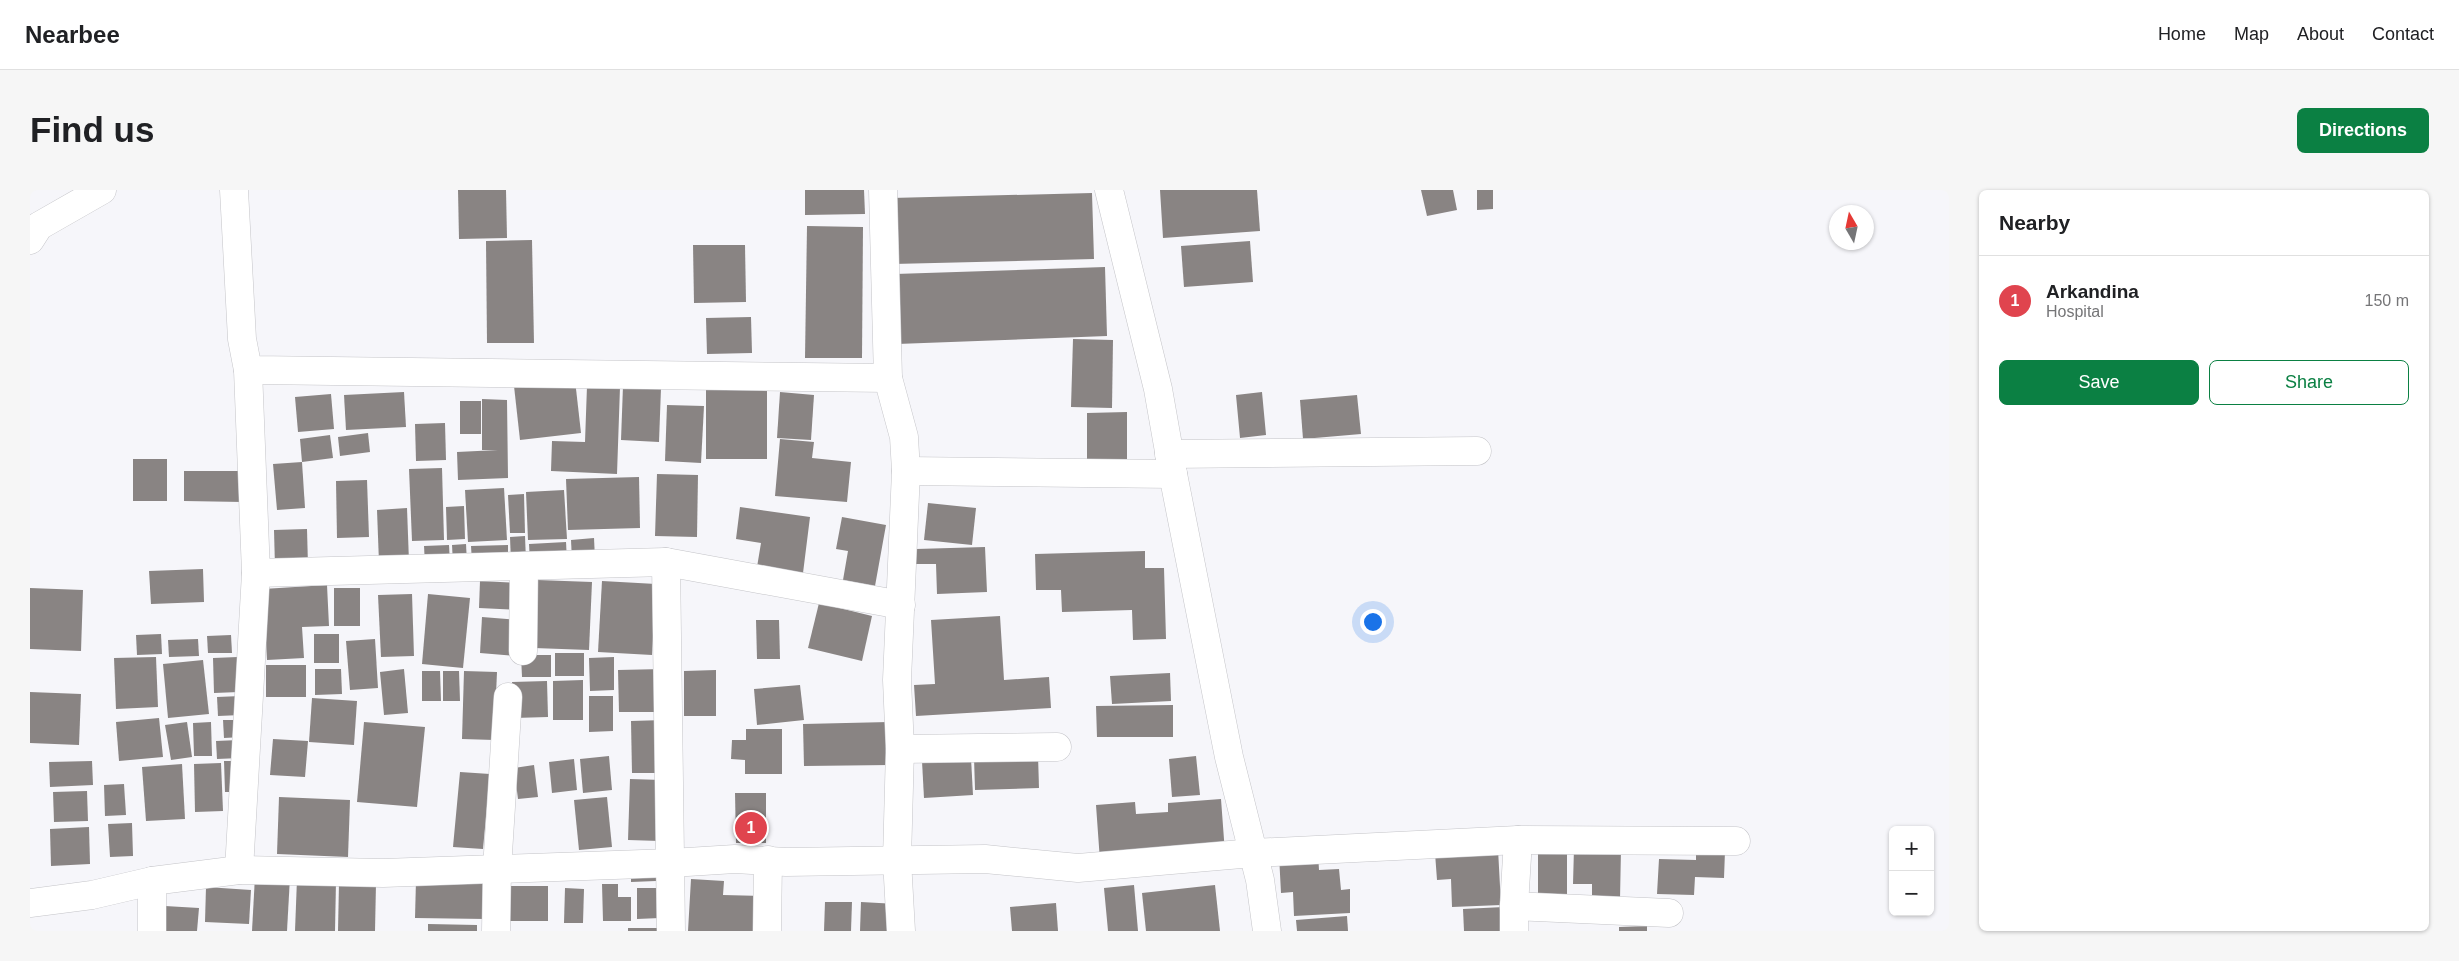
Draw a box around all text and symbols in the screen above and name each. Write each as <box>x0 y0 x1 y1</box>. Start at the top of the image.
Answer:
text: Nearbee <box>25 21 120 48</box>
text: Home <box>2158 24 2206 44</box>
text: Map <box>2234 24 2269 44</box>
text: About <box>2297 24 2344 44</box>
text: Contact <box>2372 24 2434 44</box>
button: Directions <box>2297 108 2429 153</box>
text: Find us <box>30 110 154 149</box>
north arrow <box>1829 205 1874 250</box>
text: Nearby <box>1999 211 2070 234</box>
text: Arkandina <box>2046 281 2139 302</box>
text: 1 <box>2011 292 2019 309</box>
text: 150 m <box>2365 292 2409 309</box>
text: Hospital <box>2046 303 2104 320</box>
button: Save <box>1999 360 2199 405</box>
button: Share <box>2209 360 2409 405</box>
your location <box>1360 609 1386 635</box>
pin: 1 <box>735 809 767 847</box>
map controls <box>1889 826 1934 916</box>
button: + <box>1889 826 1934 871</box>
button: − <box>1889 871 1934 916</box>

